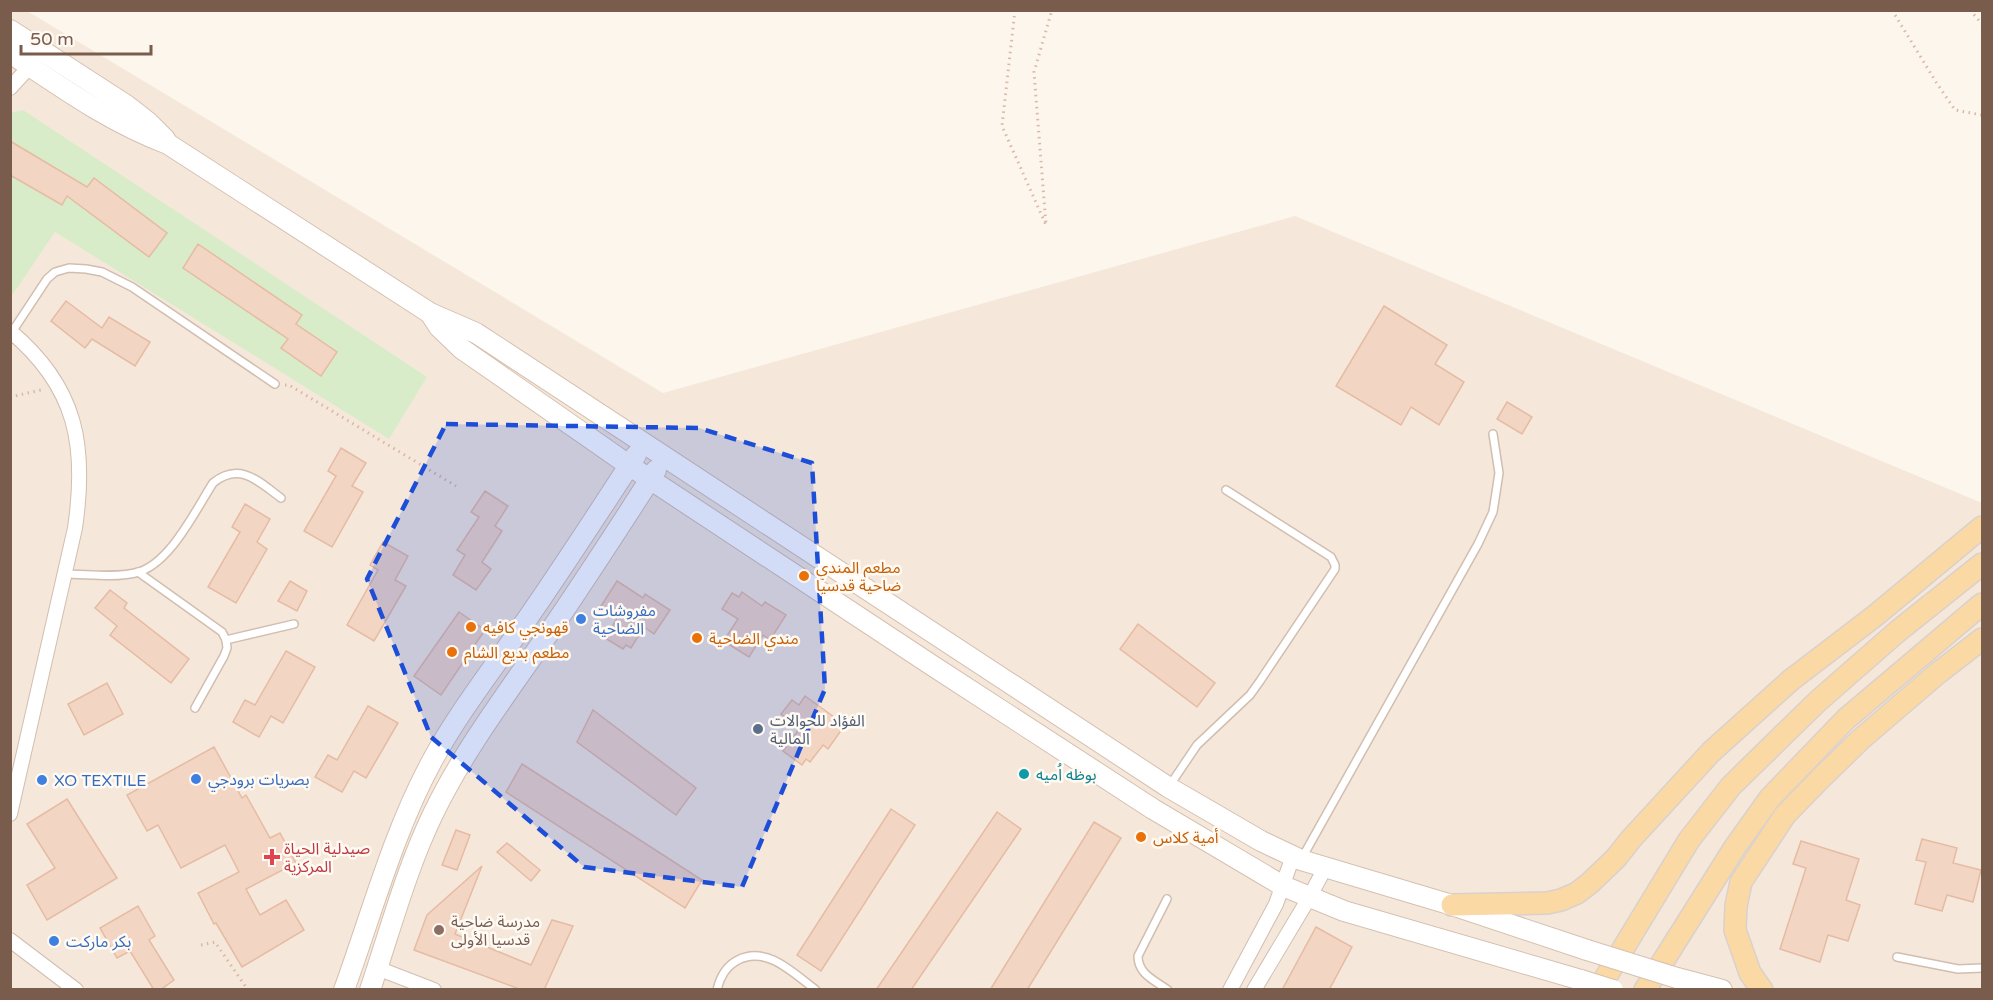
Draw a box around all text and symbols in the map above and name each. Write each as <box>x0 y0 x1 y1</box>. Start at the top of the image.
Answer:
scale bar <box>21 18 152 56</box>
text: 50 m <box>30 28 74 50</box>
place label: مطعم المندي ضاحية قدسيا <box>816 558 901 596</box>
marker: مطعم المندي ضاحية قدسيا <box>797 569 811 583</box>
place label: مفروشات الضاحية <box>593 601 656 639</box>
marker: مفروشات الضاحية <box>574 612 588 626</box>
place label: قهونجي كافيه <box>483 618 568 640</box>
marker: قهونجي كافيه <box>464 620 478 634</box>
place label: مندي الضاحية <box>709 629 799 651</box>
marker: مندي الضاحية <box>690 631 704 645</box>
place label: مطعم بديع الشام <box>464 643 569 665</box>
marker: مطعم بديع الشام <box>445 645 459 659</box>
place label: الفؤاد للحوالات المالية <box>770 711 865 749</box>
marker: الفؤاد للحوالات المالية <box>751 722 765 736</box>
place label: بوظه اُميه <box>1036 763 1097 785</box>
marker: بوظه اُميه <box>1017 767 1031 781</box>
place label: بصريات برودجي <box>208 770 309 792</box>
place label: XO TEXTILE <box>54 771 146 791</box>
marker: بصريات برودجي <box>189 772 203 786</box>
marker: XO TEXTILE <box>35 773 49 787</box>
place label: أمية كلاس <box>1153 828 1219 848</box>
marker: أمية كلاس <box>1134 830 1148 844</box>
place label: صيدلية الحياة المركزية <box>284 839 370 877</box>
marker: صيدلية الحياة المركزية <box>265 850 279 864</box>
place label: مدرسة ضاحية قدسيا الأولى <box>451 912 540 950</box>
marker: مدرسة ضاحية قدسيا الأولى <box>432 923 446 937</box>
place label: بكر ماركت <box>66 932 131 952</box>
marker: بكر ماركت <box>47 934 61 948</box>

